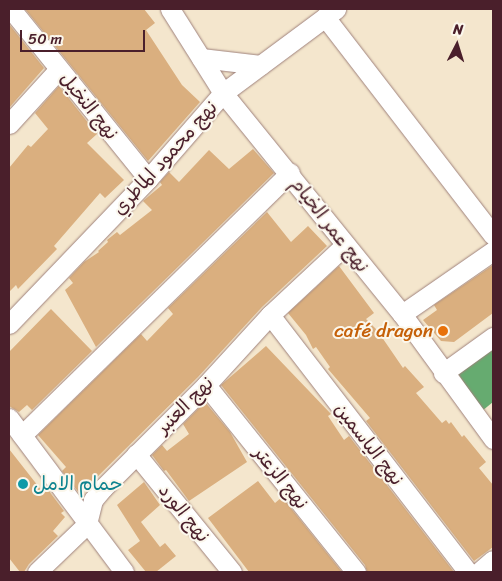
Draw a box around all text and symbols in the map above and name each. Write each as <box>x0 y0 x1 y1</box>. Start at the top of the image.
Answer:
text: N <box>452 17 464 42</box>
scale bar <box>22 20 148 52</box>
north arrow <box>432 20 482 70</box>
text: 50 m <box>28 26 62 52</box>
street label: نهج النخيل <box>55 68 123 144</box>
street label: نهج محمود الماطري <box>108 96 222 220</box>
street label: نهج عمر الخيام <box>286 173 374 277</box>
place label: café dragon <box>334 320 433 342</box>
marker: café dragon <box>437 325 449 337</box>
street label: نهج العنبر <box>152 372 218 438</box>
street label: نهج الياسمين <box>330 398 408 490</box>
street label: نهج الزعتر <box>249 442 313 514</box>
place label: حمام الامل <box>33 473 122 495</box>
marker: حمام الامل <box>17 478 29 490</box>
street label: نهج الورد <box>154 479 214 547</box>

